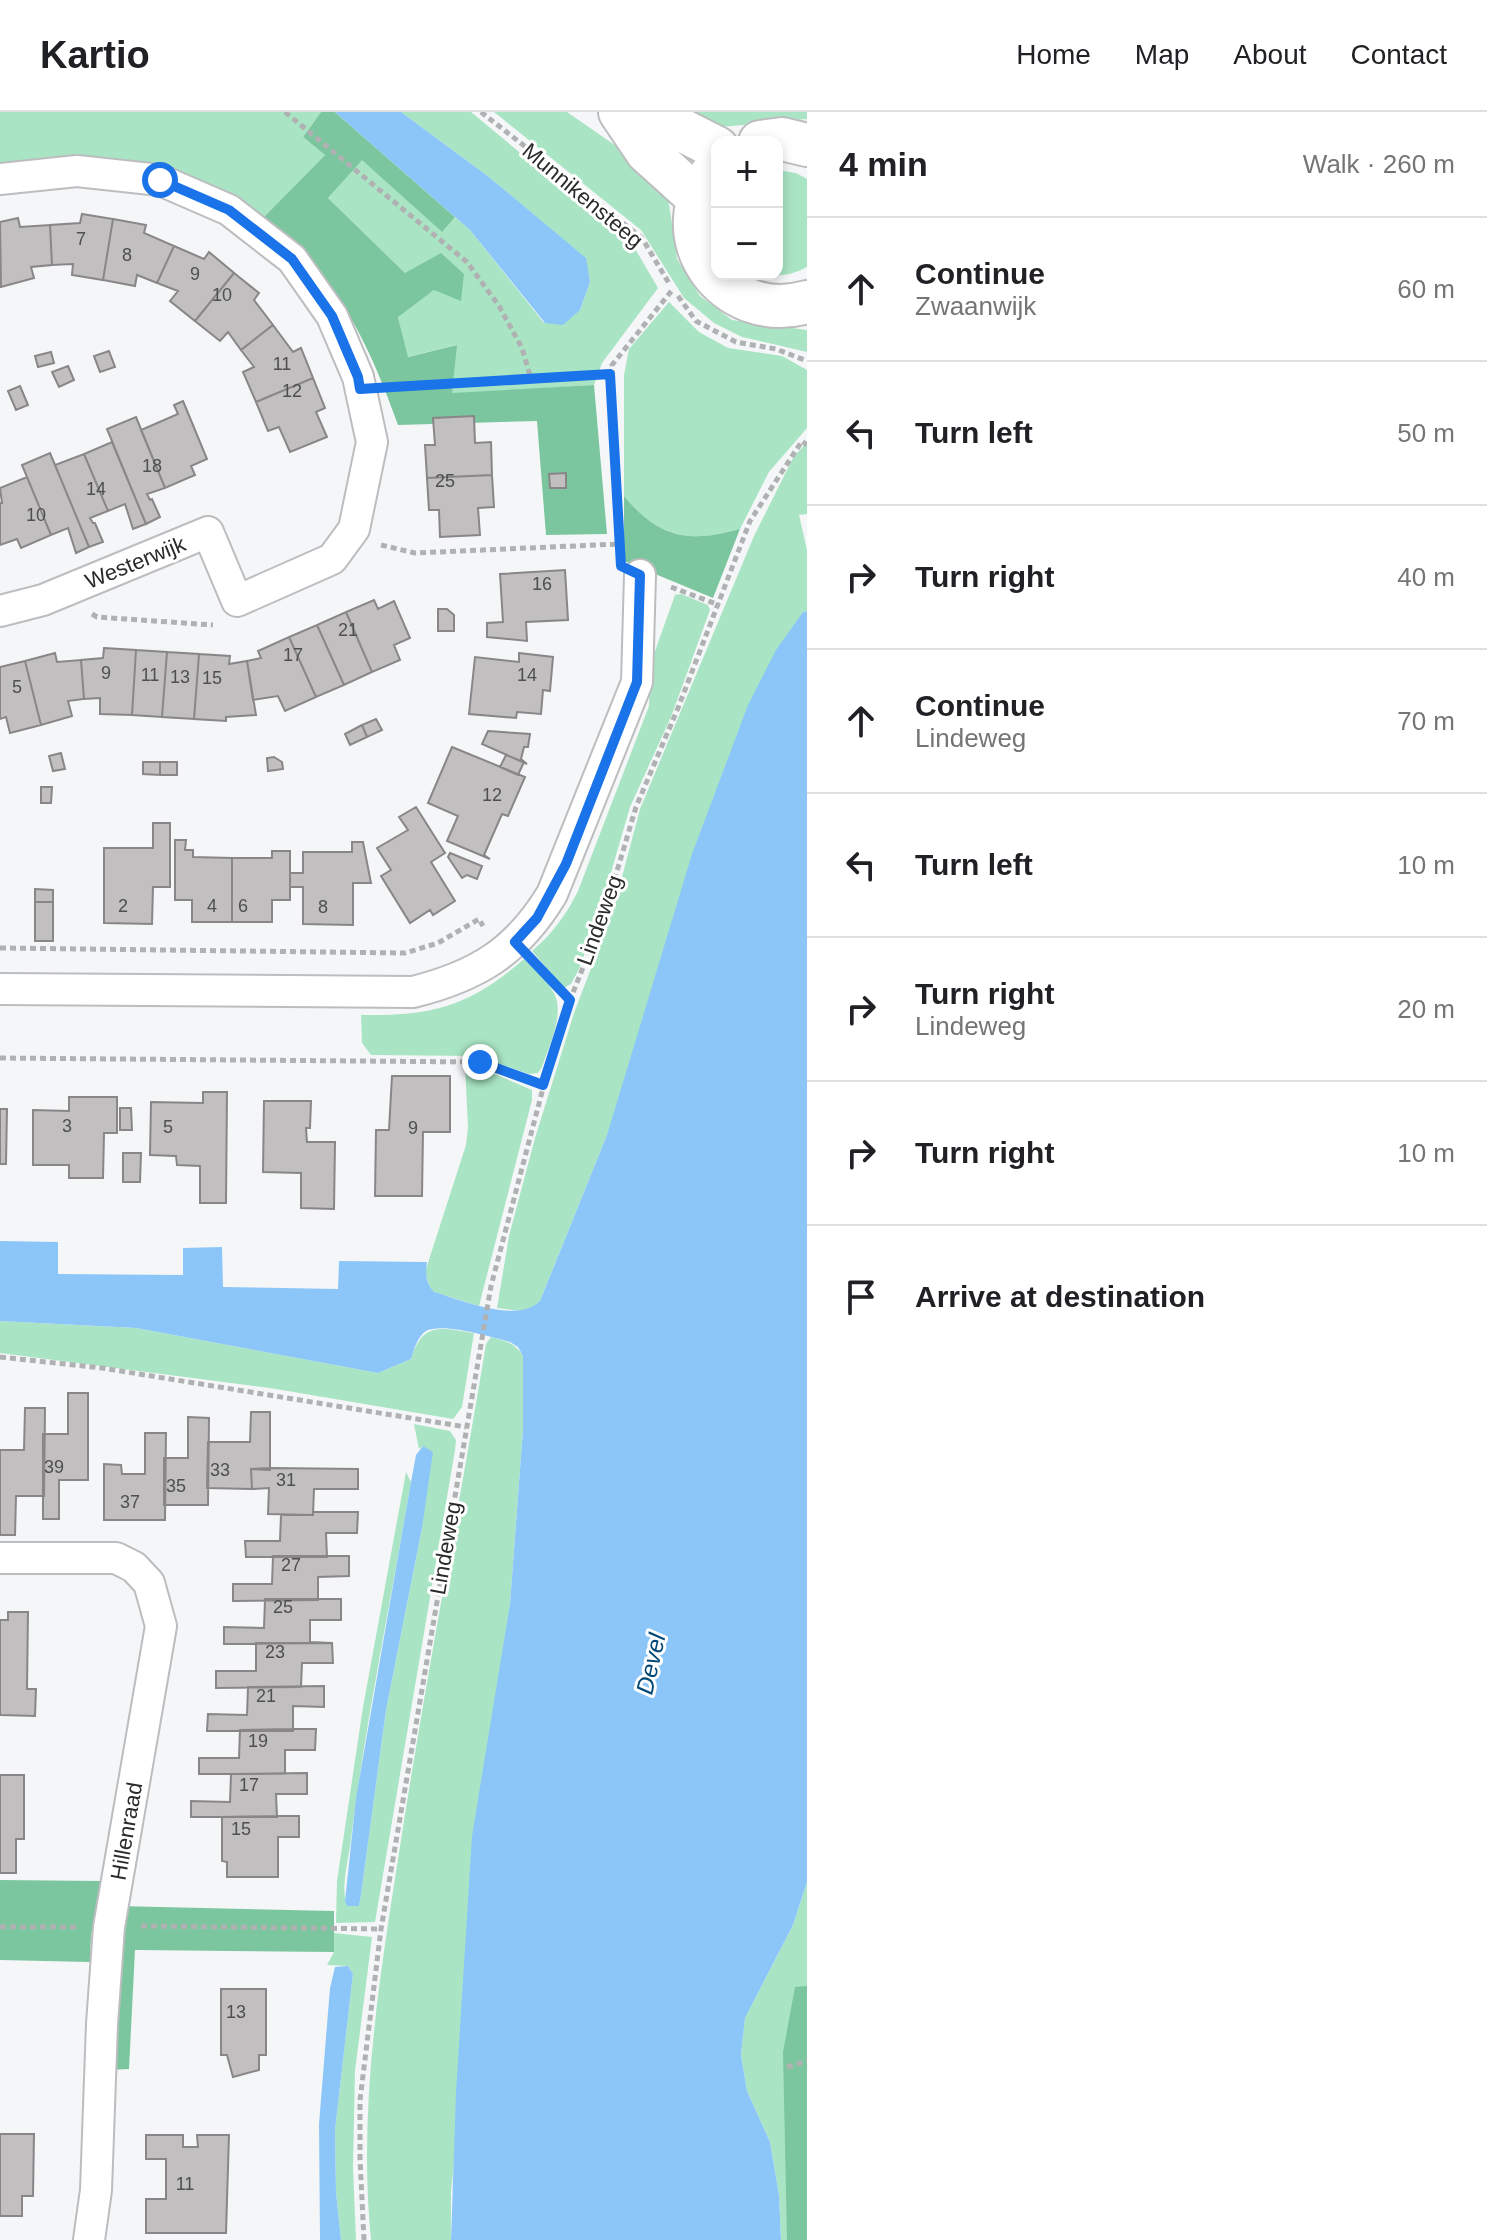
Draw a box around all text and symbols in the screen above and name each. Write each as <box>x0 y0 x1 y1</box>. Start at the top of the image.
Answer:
text: Kartio <box>40 34 150 76</box>
text: Home <box>1016 39 1091 70</box>
text: Map <box>1135 39 1189 70</box>
text: About <box>1233 39 1307 70</box>
text: Contact <box>1351 39 1447 70</box>
map controls <box>711 136 783 280</box>
button: + <box>711 136 783 208</box>
street label: Munnikensteeg <box>517 138 648 253</box>
text: 4 min <box>839 145 928 183</box>
text: Walk · 260 m <box>1303 149 1455 179</box>
route start <box>142 162 178 198</box>
button: − <box>711 208 783 280</box>
house number: 7 <box>76 229 86 249</box>
house number: 8 <box>122 245 132 265</box>
text: Continue <box>915 257 1045 290</box>
house number: 9 <box>190 264 200 284</box>
icon: ahead <box>839 267 883 311</box>
text: 60 m <box>1397 274 1455 304</box>
house number: 10 <box>212 285 232 305</box>
text: Zwaanwijk <box>915 291 1036 321</box>
house number: 11 <box>273 354 291 374</box>
house number: 12 <box>282 381 302 401</box>
icon: left <box>839 411 883 455</box>
text: Turn left <box>915 416 1033 449</box>
text: 50 m <box>1397 418 1455 448</box>
house number: 18 <box>142 456 162 476</box>
house number: 25 <box>435 471 455 491</box>
house number: 14 <box>86 479 106 499</box>
house number: 10 <box>26 505 46 525</box>
street label: Westerwijk <box>81 531 190 594</box>
icon: right <box>839 555 883 599</box>
text: Turn right <box>915 560 1054 593</box>
text: 40 m <box>1397 562 1455 592</box>
house number: 16 <box>532 574 552 594</box>
house number: 21 <box>338 620 358 640</box>
house number: 17 <box>283 645 303 665</box>
house number: 9 <box>101 663 111 683</box>
house number: 11 <box>141 665 159 685</box>
house number: 14 <box>517 665 537 685</box>
house number: 13 <box>170 667 190 687</box>
house number: 15 <box>202 668 222 688</box>
house number: 5 <box>12 677 22 697</box>
text: Continue <box>915 689 1045 722</box>
icon: ahead <box>839 699 883 743</box>
text: 70 m <box>1397 706 1455 736</box>
text: Lindeweg <box>915 723 1026 753</box>
house number: 12 <box>482 785 502 805</box>
icon: left <box>839 843 883 887</box>
text: Turn left <box>915 848 1033 881</box>
text: 10 m <box>1397 850 1455 880</box>
street label: Lindeweg <box>572 872 627 969</box>
house number: 2 <box>118 896 128 916</box>
house number: 4 <box>207 896 217 916</box>
house number: 6 <box>238 896 248 916</box>
house number: 8 <box>318 897 328 917</box>
text: Turn right <box>915 977 1054 1010</box>
icon: right <box>839 987 883 1031</box>
text: 20 m <box>1397 994 1455 1024</box>
text: Lindeweg <box>915 1011 1026 1041</box>
route end <box>462 1044 498 1080</box>
house number: 3 <box>62 1116 72 1136</box>
house number: 5 <box>163 1117 173 1137</box>
house number: 9 <box>408 1118 418 1138</box>
icon: right <box>839 1131 883 1175</box>
text: Turn right <box>915 1136 1054 1169</box>
text: 10 m <box>1397 1138 1455 1168</box>
icon: arrive <box>839 1275 883 1319</box>
text: Arrive at destination <box>915 1280 1205 1313</box>
house number: 39 <box>44 1457 64 1477</box>
house number: 33 <box>210 1460 230 1480</box>
house number: 31 <box>276 1470 296 1490</box>
house number: 35 <box>166 1476 186 1496</box>
house number: 37 <box>120 1492 140 1512</box>
street label: Lindeweg <box>425 1500 466 1597</box>
house number: 27 <box>281 1555 301 1575</box>
house number: 25 <box>273 1597 293 1617</box>
water label: Devel <box>630 1630 671 1697</box>
house number: 23 <box>265 1642 285 1662</box>
house number: 21 <box>256 1686 276 1706</box>
house number: 19 <box>248 1731 268 1751</box>
house number: 17 <box>239 1775 259 1795</box>
street label: Hillenraad <box>106 1780 147 1882</box>
house number: 15 <box>231 1819 251 1839</box>
house number: 13 <box>226 2002 246 2022</box>
house number: 11 <box>176 2174 194 2194</box>

